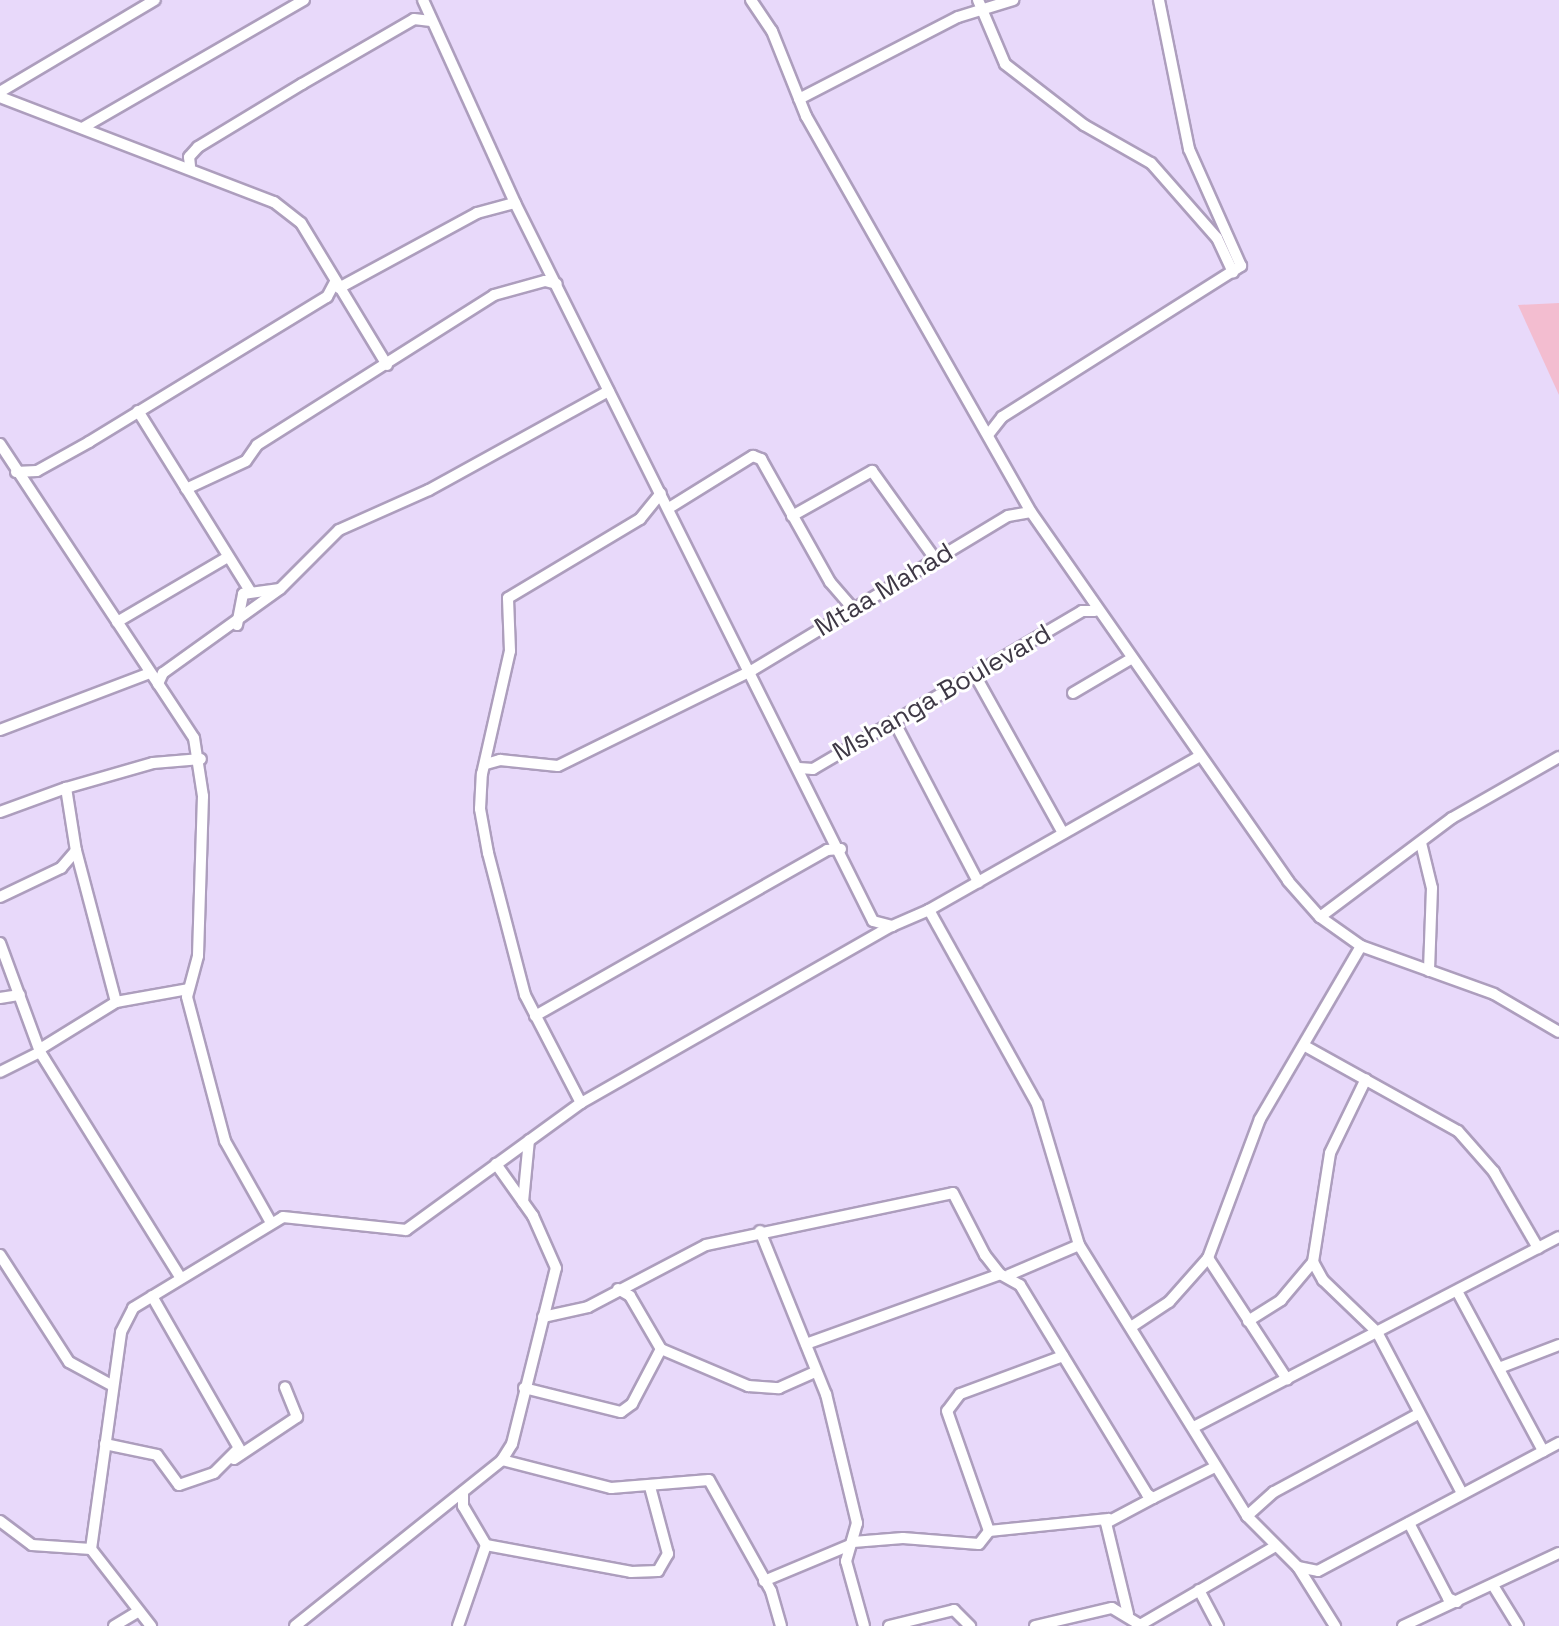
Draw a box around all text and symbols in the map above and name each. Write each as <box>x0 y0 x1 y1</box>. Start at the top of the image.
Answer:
street label: Mtaa Mahad <box>809 537 959 643</box>
street label: Mshanga Boulevard <box>828 618 1056 768</box>

